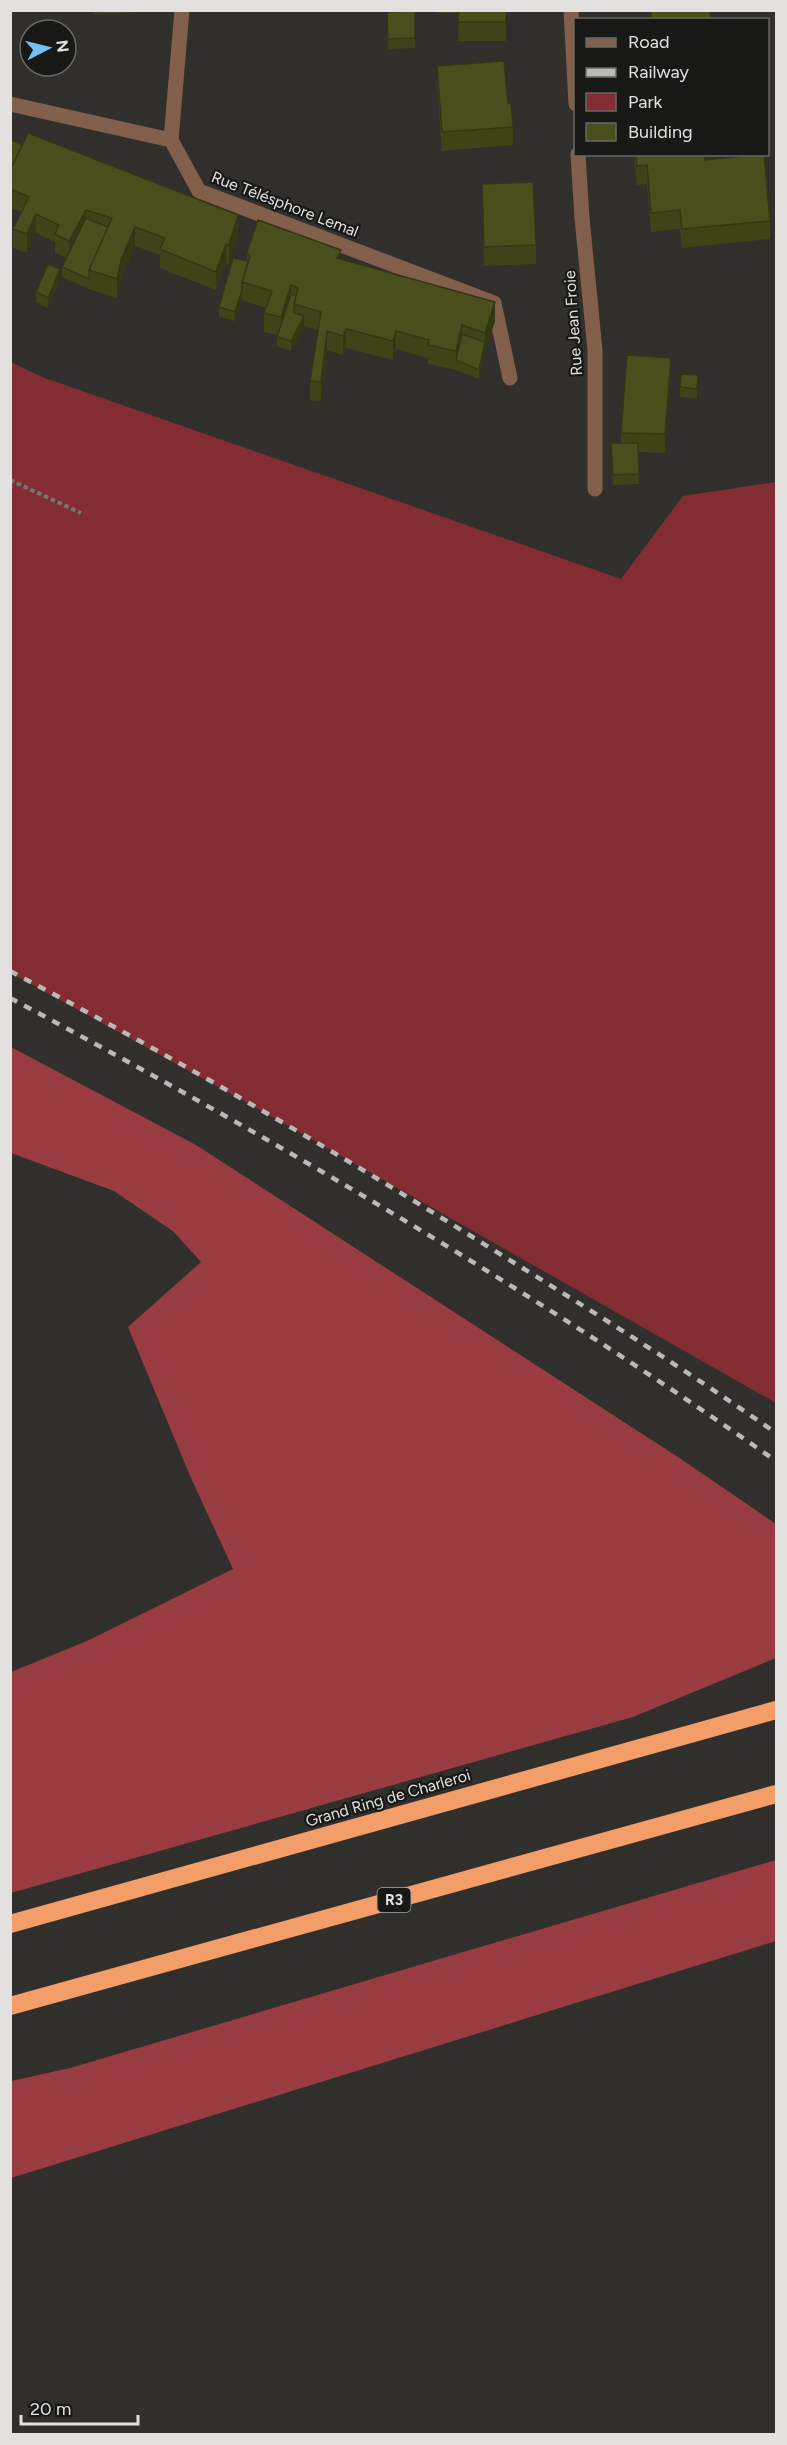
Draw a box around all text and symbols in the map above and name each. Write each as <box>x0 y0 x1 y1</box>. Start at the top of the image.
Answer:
north arrow <box>18 18 78 78</box>
legend <box>574 18 769 156</box>
text: Road <box>628 31 669 53</box>
text: N <box>52 39 73 54</box>
text: Railway <box>628 61 690 83</box>
text: Park <box>628 91 663 113</box>
text: Building <box>628 121 693 143</box>
street label: Rue Télésphore Lemal <box>209 167 361 241</box>
street label: Rue Jean Froie <box>560 270 586 376</box>
street label: Grand Ring de Charleroi <box>303 1765 473 1831</box>
road number: R3 <box>378 1888 410 1912</box>
scale bar <box>21 2388 138 2426</box>
text: 20 m <box>30 2398 71 2420</box>

